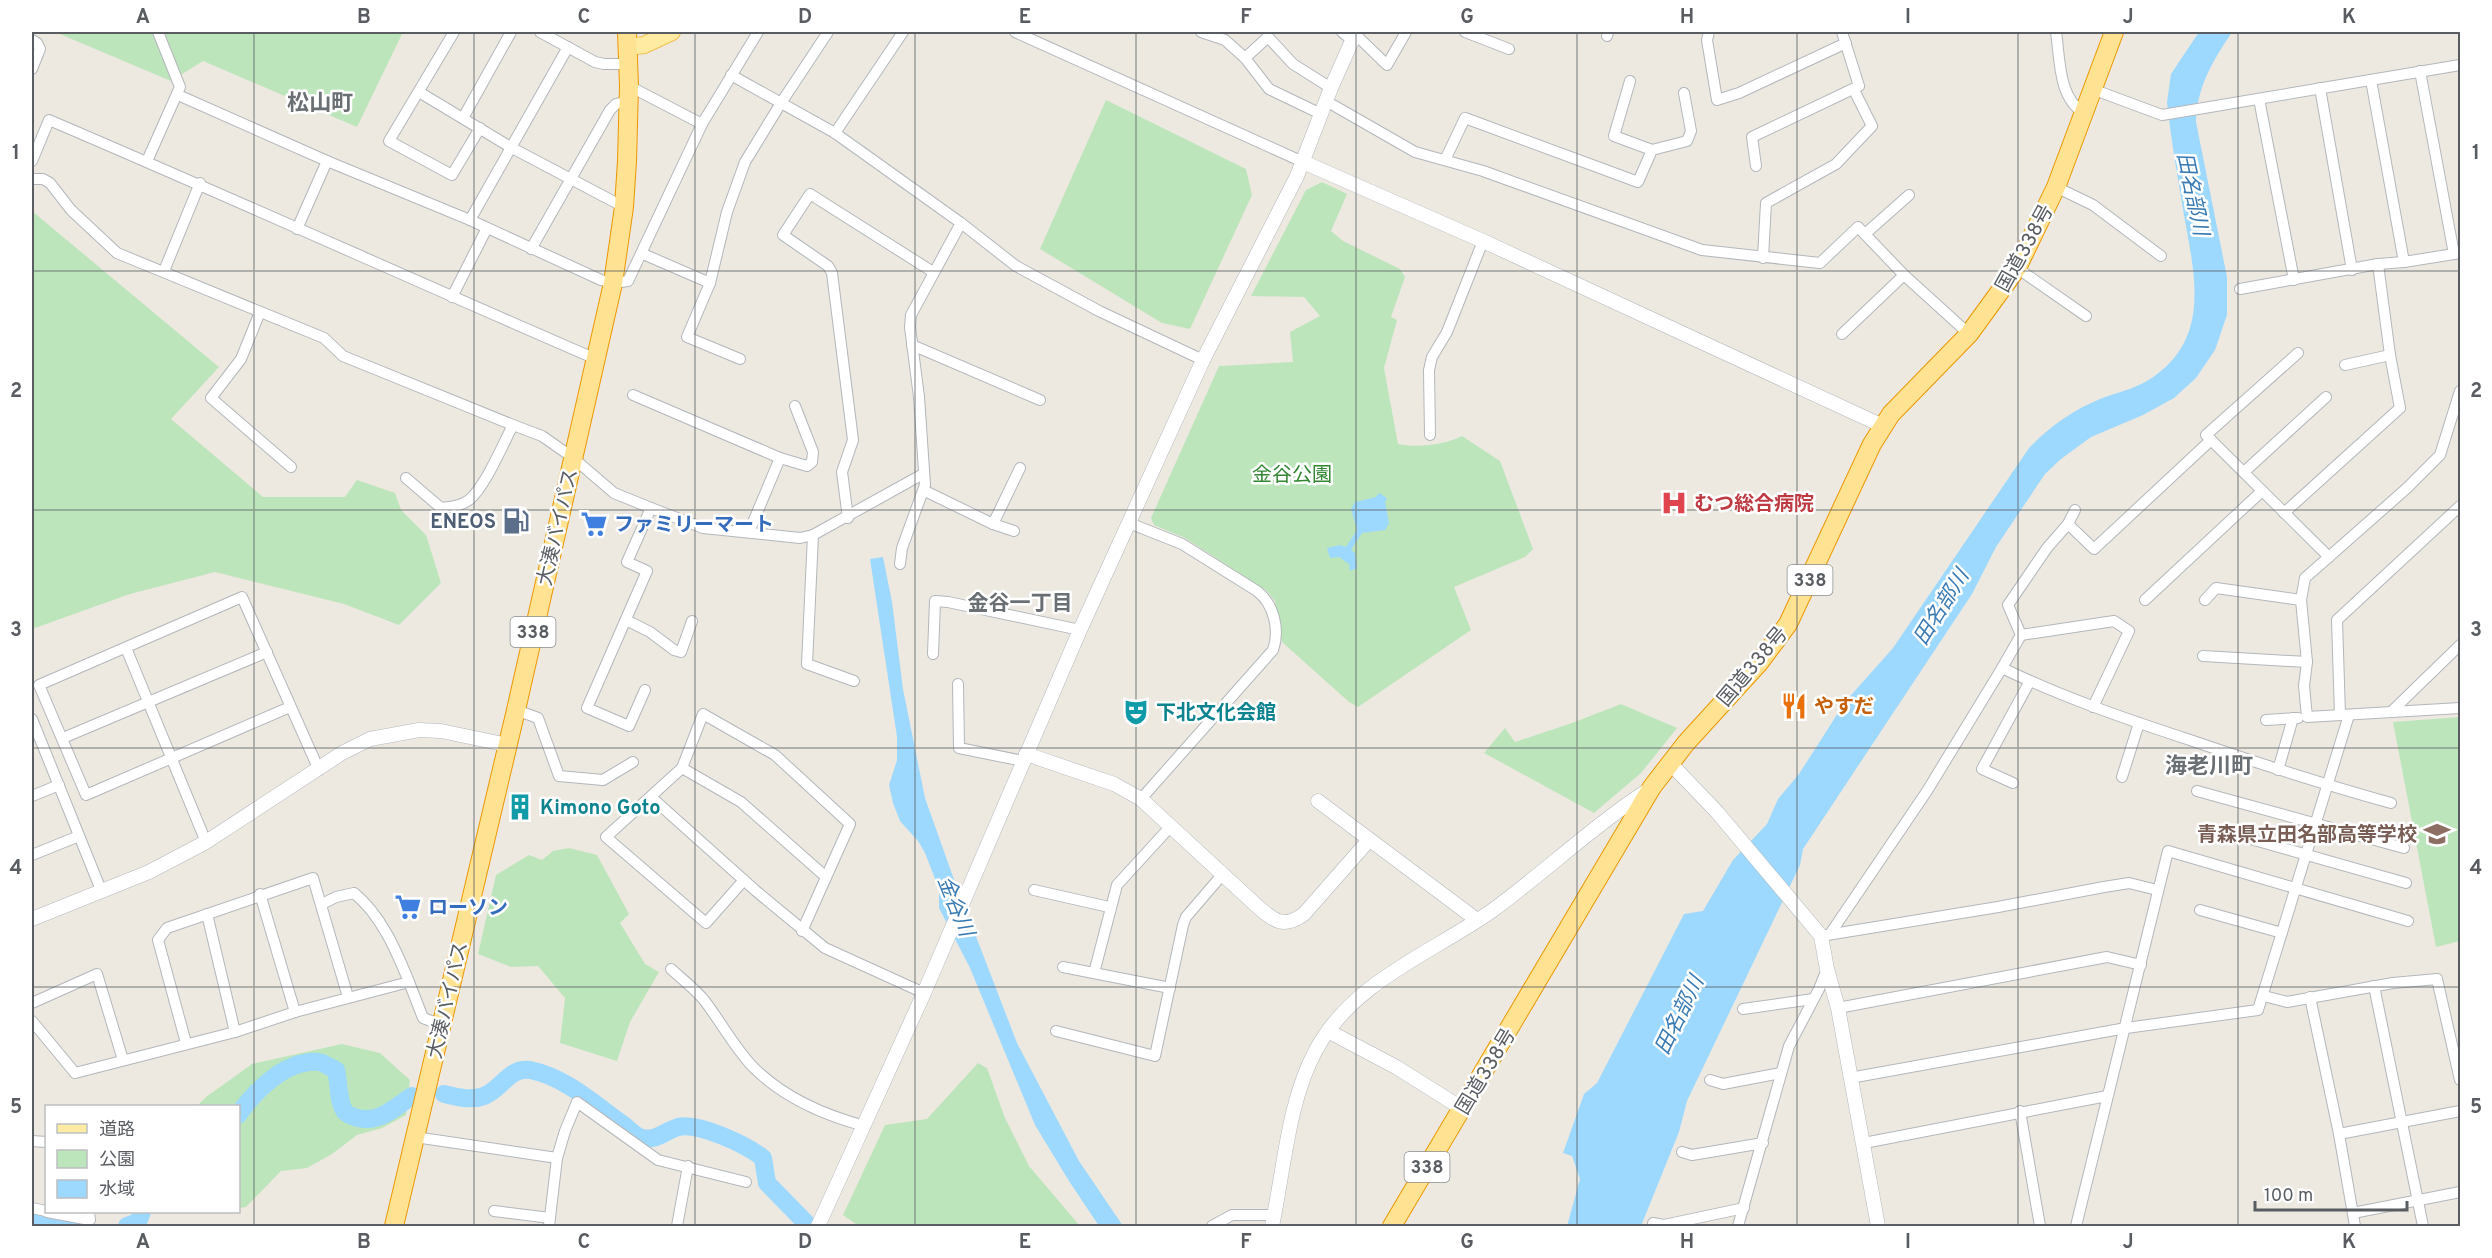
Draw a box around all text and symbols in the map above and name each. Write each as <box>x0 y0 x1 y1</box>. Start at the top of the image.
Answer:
text: A <box>136 5 150 31</box>
text: B <box>357 5 371 31</box>
text: C <box>578 5 590 31</box>
text: D <box>798 5 812 31</box>
text: E <box>1019 5 1031 31</box>
text: F <box>1240 5 1252 31</box>
text: G <box>1460 5 1474 31</box>
text: H <box>1680 5 1694 31</box>
text: I <box>1905 5 1911 31</box>
text: J <box>2122 5 2134 31</box>
text: K <box>2342 5 2356 31</box>
district label: 松山町 <box>287 91 353 118</box>
text: 1 <box>12 141 20 167</box>
text: 1 <box>2472 141 2480 167</box>
water label: 田名部川 <box>2170 150 2214 240</box>
street label: 国道338号 <box>1991 201 2060 297</box>
text: 2 <box>10 379 22 405</box>
text: 2 <box>2470 379 2482 405</box>
park label: 金谷公園 <box>1252 463 1332 489</box>
street label: 大湊バイパス <box>533 466 585 589</box>
hospital icon: むつ総合病院 <box>1659 488 1689 518</box>
place label: むつ総合病院 <box>1694 492 1814 518</box>
fuel station icon: ENEOS <box>501 506 531 536</box>
supermarket icon: ファミリーマート <box>579 509 609 539</box>
place label: ENEOS <box>430 510 496 536</box>
place label: ファミリーマート <box>614 513 774 539</box>
water label: 田名部川 <box>1909 563 1977 651</box>
road number: 338 <box>1788 565 1832 595</box>
district label: 金谷一丁目 <box>968 591 1073 618</box>
road number: 338 <box>510 617 556 647</box>
text: 3 <box>10 618 22 644</box>
text: 3 <box>2470 618 2482 644</box>
street label: 国道338号 <box>1713 622 1794 713</box>
restaurant icon: やすだ <box>1779 691 1809 721</box>
place label: やすだ <box>1814 695 1874 721</box>
theatre icon: 下北文化会館 <box>1121 697 1151 727</box>
place label: 下北文化会館 <box>1156 701 1276 727</box>
district label: 海老川町 <box>2165 754 2253 781</box>
building icon: Kimono Goto <box>505 792 535 822</box>
place label: Kimono Goto <box>540 796 661 822</box>
school or university icon: 青森県立田名部高等学校 <box>2422 819 2452 849</box>
place label: 青森県立田名部高等学校 <box>2197 823 2417 849</box>
text: 4 <box>10 856 22 882</box>
text: 4 <box>2470 856 2482 882</box>
water label: 金谷川 <box>930 872 980 943</box>
supermarket icon: ローソン <box>393 892 423 922</box>
place label: ローソン <box>428 896 508 922</box>
street label: 大湊バイパス <box>423 939 475 1062</box>
water label: 田名部川 <box>1650 970 1712 1059</box>
street label: 国道338号 <box>1451 1024 1523 1120</box>
text: 5 <box>10 1095 22 1121</box>
text: 5 <box>2470 1095 2482 1121</box>
legend <box>45 1105 240 1213</box>
text: 道路 <box>99 1119 135 1142</box>
text: 公園 <box>99 1149 135 1172</box>
road number: 338 <box>1404 1152 1450 1182</box>
scale bar <box>2255 1174 2406 1212</box>
text: 水域 <box>99 1179 135 1202</box>
text: 100 m <box>2264 1185 2313 1208</box>
text: A <box>136 1230 150 1256</box>
text: B <box>357 1230 371 1256</box>
text: C <box>578 1230 590 1256</box>
text: D <box>798 1230 812 1256</box>
text: E <box>1019 1230 1031 1256</box>
text: F <box>1240 1230 1252 1256</box>
text: G <box>1460 1230 1474 1256</box>
text: H <box>1680 1230 1694 1256</box>
text: I <box>1905 1230 1911 1256</box>
text: J <box>2122 1230 2134 1256</box>
text: K <box>2342 1230 2356 1256</box>

